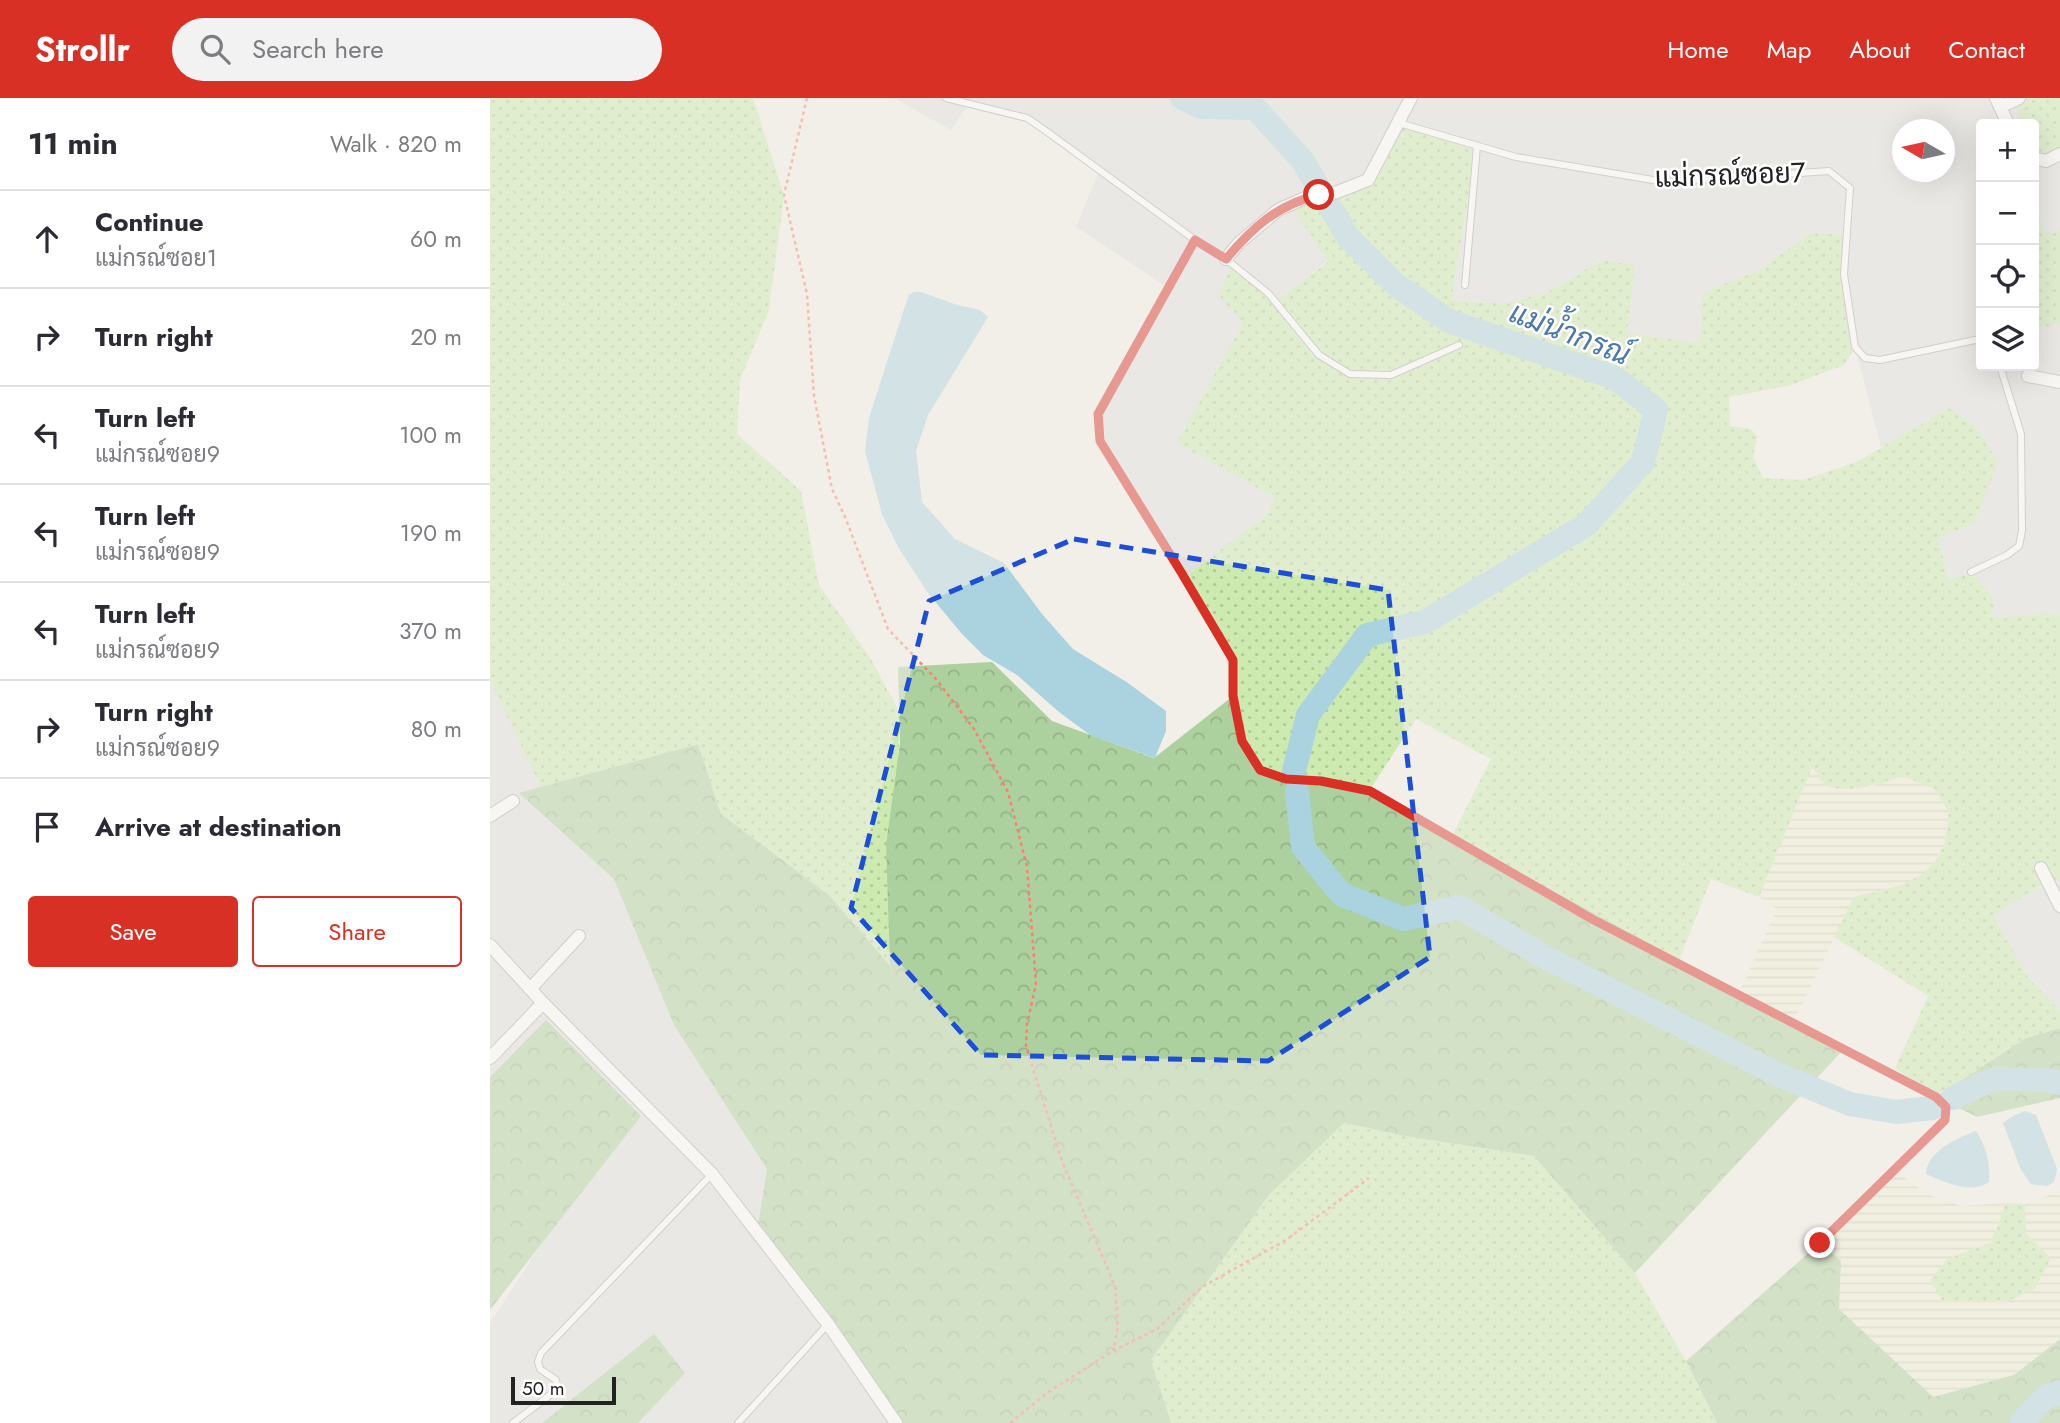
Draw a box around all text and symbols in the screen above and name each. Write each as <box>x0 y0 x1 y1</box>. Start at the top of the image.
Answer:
search box <box>172 18 662 81</box>
text: Strollr <box>35 26 130 73</box>
icon: search <box>196 30 234 68</box>
text: Search here <box>252 30 384 68</box>
text: Home <box>1667 32 1729 67</box>
text: Map <box>1767 32 1811 67</box>
text: About <box>1849 32 1910 67</box>
text: Contact <box>1948 32 2025 67</box>
north arrow <box>1892 119 1955 182</box>
map controls <box>1976 119 2039 371</box>
button: + <box>1976 119 2039 182</box>
text: 11 min <box>28 122 118 165</box>
text: Walk · 820 m <box>330 127 462 161</box>
street label: แม่กรณ์ซอย7 <box>1654 152 1806 198</box>
route start <box>1303 179 1334 210</box>
button: − <box>1976 182 2039 245</box>
text: Continue <box>95 203 204 241</box>
icon: ahead <box>28 220 66 258</box>
text: 60 m <box>410 222 462 256</box>
text: แม่กรณ์ซอย1 <box>95 241 217 275</box>
button: locate <box>1976 245 2039 308</box>
water label: แม่น้ำกรณ์ <box>1503 286 1642 377</box>
button: layers <box>1976 308 2039 371</box>
icon: right <box>28 318 66 356</box>
text: Turn right <box>95 318 213 356</box>
text: 20 m <box>410 320 462 354</box>
text: Turn left <box>95 399 195 437</box>
icon: left <box>28 416 66 454</box>
text: 100 m <box>399 418 462 452</box>
text: แม่กรณ์ซอย9 <box>95 437 220 471</box>
text: Turn left <box>95 497 195 535</box>
icon: left <box>28 514 66 552</box>
text: 190 m <box>400 516 462 550</box>
text: แม่กรณ์ซอย9 <box>95 535 220 569</box>
text: Turn left <box>95 595 195 633</box>
icon: left <box>28 612 66 650</box>
text: 370 m <box>399 614 462 648</box>
text: แม่กรณ์ซอย9 <box>95 633 220 667</box>
text: Turn right <box>95 693 213 731</box>
icon: right <box>28 710 66 748</box>
text: 80 m <box>411 712 462 746</box>
text: แม่กรณ์ซอย9 <box>95 731 220 765</box>
icon: arrive <box>28 808 66 846</box>
text: Arrive at destination <box>95 808 342 846</box>
button: Save <box>28 896 238 967</box>
button: Share <box>252 896 462 967</box>
route end <box>1804 1227 1835 1258</box>
scale bar <box>511 1374 616 1406</box>
text: 50 m <box>522 1375 565 1402</box>

